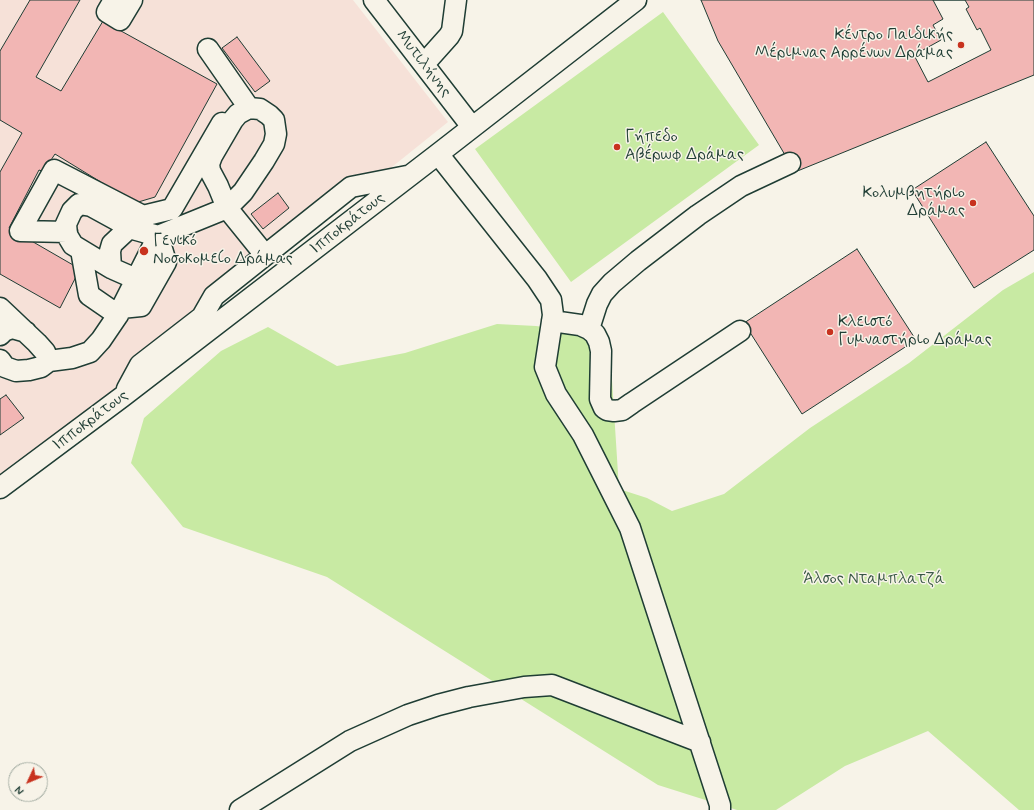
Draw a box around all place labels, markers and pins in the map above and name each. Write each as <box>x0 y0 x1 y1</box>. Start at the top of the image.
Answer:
place label: Κέντρο Παιδικής Μέριμνας Αρρένων Δράμας <box>755 26 953 64</box>
marker: Κέντρο Παιδικής Μέριμνας Αρρένων Δράμας <box>956 40 966 50</box>
place label: Γήπεδο Αβέρωφ Δράμας <box>625 128 744 166</box>
marker: Γήπεδο Αβέρωφ Δράμας <box>612 142 622 152</box>
place label: Κολυμβητήριο Δράμας <box>862 184 965 222</box>
marker: Κολυμβητήριο Δράμας <box>968 198 978 208</box>
place label: Γενικό Νοσοκομείο Δράμας <box>153 232 293 270</box>
marker: Γενικό Νοσοκομείο Δράμας <box>138 245 150 257</box>
place label: Κλειστό Γυμναστήριο Δράμας <box>838 313 992 351</box>
marker: Κλειστό Γυμναστήριο Δράμας <box>825 327 835 337</box>

